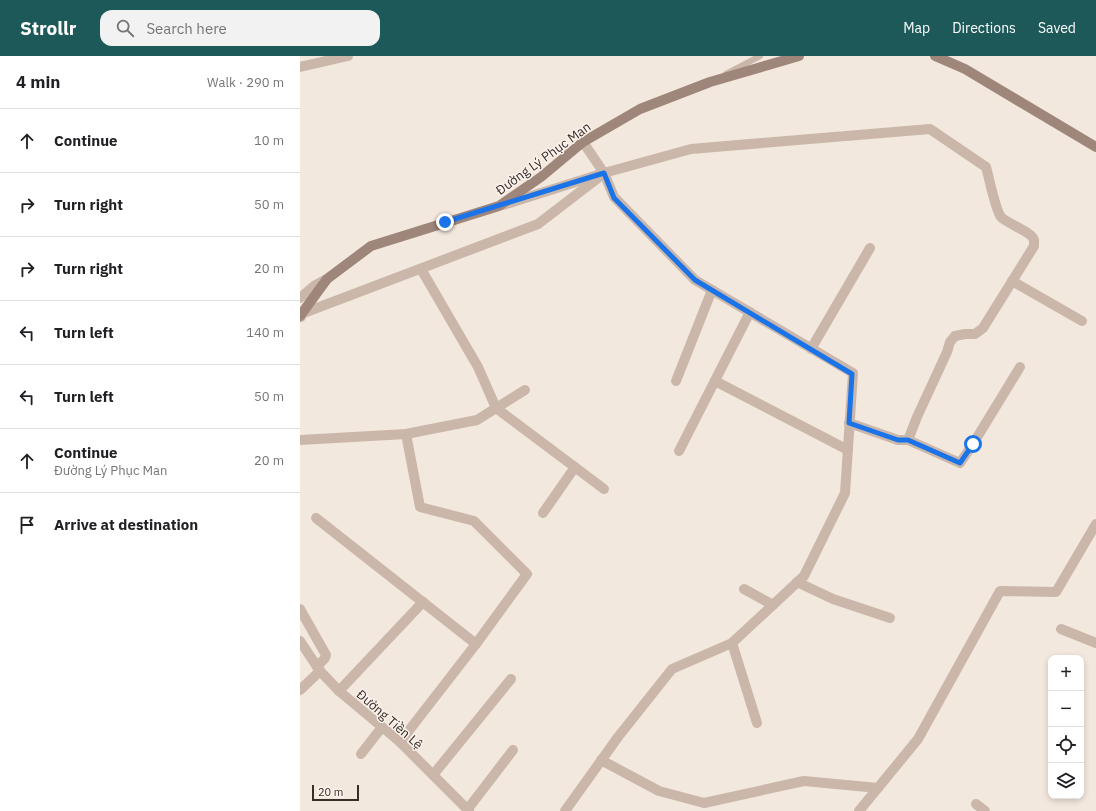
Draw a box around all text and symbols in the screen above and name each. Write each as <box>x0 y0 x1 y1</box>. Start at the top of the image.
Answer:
search box <box>100 10 380 46</box>
text: Strollr <box>20 16 76 40</box>
icon: search <box>114 17 136 39</box>
text: Search here <box>146 19 227 38</box>
text: Map <box>903 19 930 37</box>
text: Directions <box>952 19 1016 37</box>
text: Saved <box>1038 19 1076 37</box>
text: 4 min <box>16 71 60 93</box>
text: Walk · 290 m <box>207 74 284 91</box>
street label: Đường Lý Phục Man <box>492 118 594 199</box>
icon: ahead <box>16 130 38 152</box>
text: Continue <box>54 131 118 150</box>
text: 10 m <box>254 132 284 149</box>
icon: right <box>16 194 38 216</box>
text: Turn right <box>54 195 123 214</box>
text: 50 m <box>254 196 284 213</box>
route end <box>436 213 454 231</box>
icon: right <box>16 258 38 280</box>
text: Turn right <box>54 259 123 278</box>
text: 20 m <box>254 260 284 277</box>
icon: left <box>16 322 38 344</box>
text: Turn left <box>54 323 114 342</box>
text: 140 m <box>246 324 284 341</box>
icon: left <box>16 386 38 408</box>
text: Turn left <box>54 387 114 406</box>
text: 50 m <box>254 388 284 405</box>
route start <box>964 435 982 453</box>
text: Continue <box>54 443 118 462</box>
icon: ahead <box>16 450 38 472</box>
text: 20 m <box>254 452 284 469</box>
text: Đường Lý Phục Man <box>54 462 167 479</box>
icon: arrive <box>16 514 38 536</box>
text: Arrive at destination <box>54 515 198 534</box>
map controls <box>1048 655 1084 799</box>
button: + <box>1048 655 1084 691</box>
street label: Đường Tiền Lệ <box>353 686 426 753</box>
button: − <box>1048 691 1084 727</box>
button: locate <box>1048 727 1084 763</box>
button: layers <box>1048 763 1084 799</box>
scale bar <box>312 783 359 802</box>
text: 20 m <box>318 785 343 799</box>

